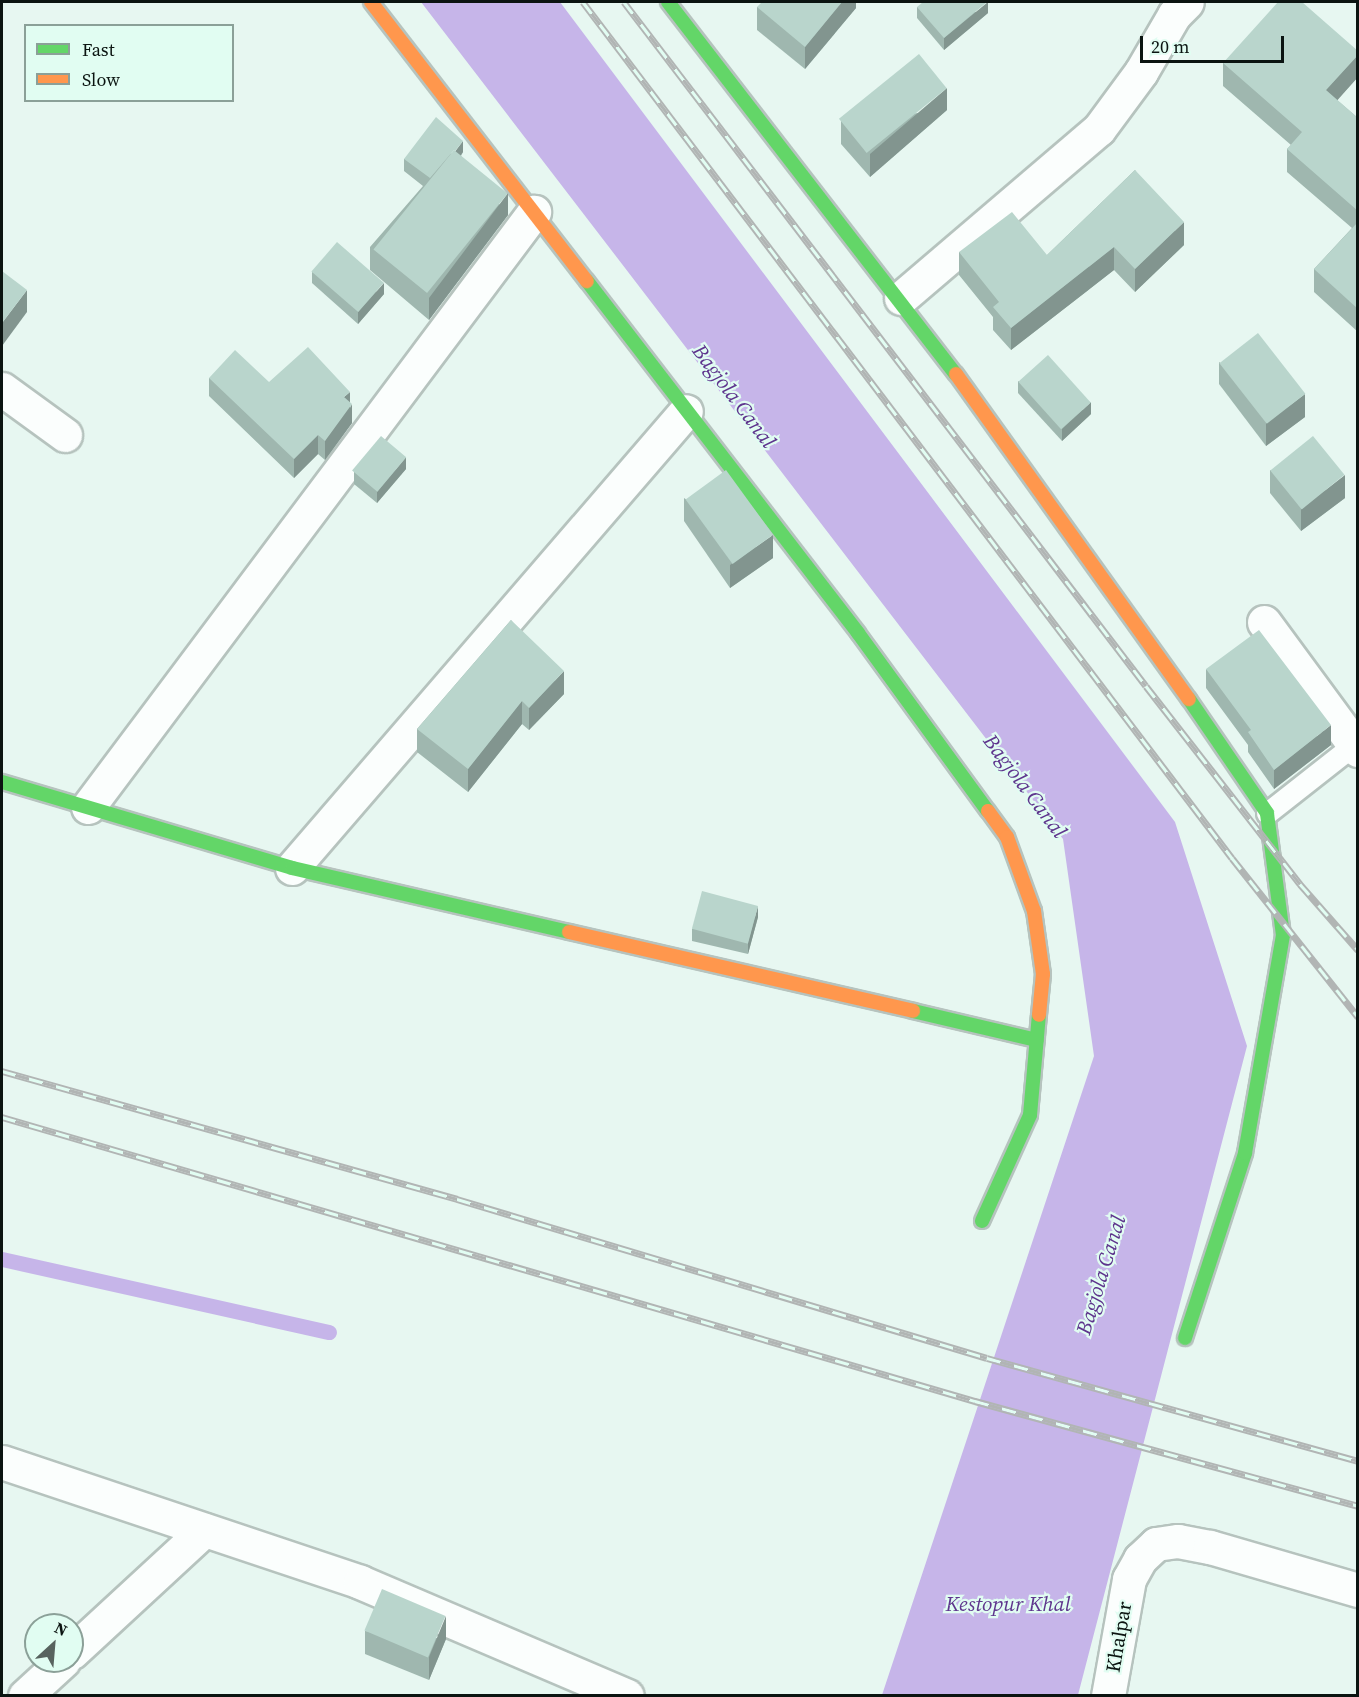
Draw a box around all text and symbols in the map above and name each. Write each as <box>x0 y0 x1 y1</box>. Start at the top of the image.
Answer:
legend <box>24 24 234 102</box>
scale bar <box>1143 24 1287 62</box>
text: 20 m <box>1151 34 1189 59</box>
text: Fast <box>82 37 115 62</box>
text: Slow <box>82 67 120 92</box>
water label: Bagjola Canal <box>687 339 781 453</box>
water label: Bagjola Canal <box>978 729 1072 843</box>
water label: Bagjola Canal <box>1071 1212 1131 1338</box>
water label: Kestopur Khal <box>945 1591 1071 1617</box>
street label: Khalpar <box>1101 1600 1137 1674</box>
north arrow <box>24 1613 84 1673</box>
text: N <box>51 1616 71 1641</box>

